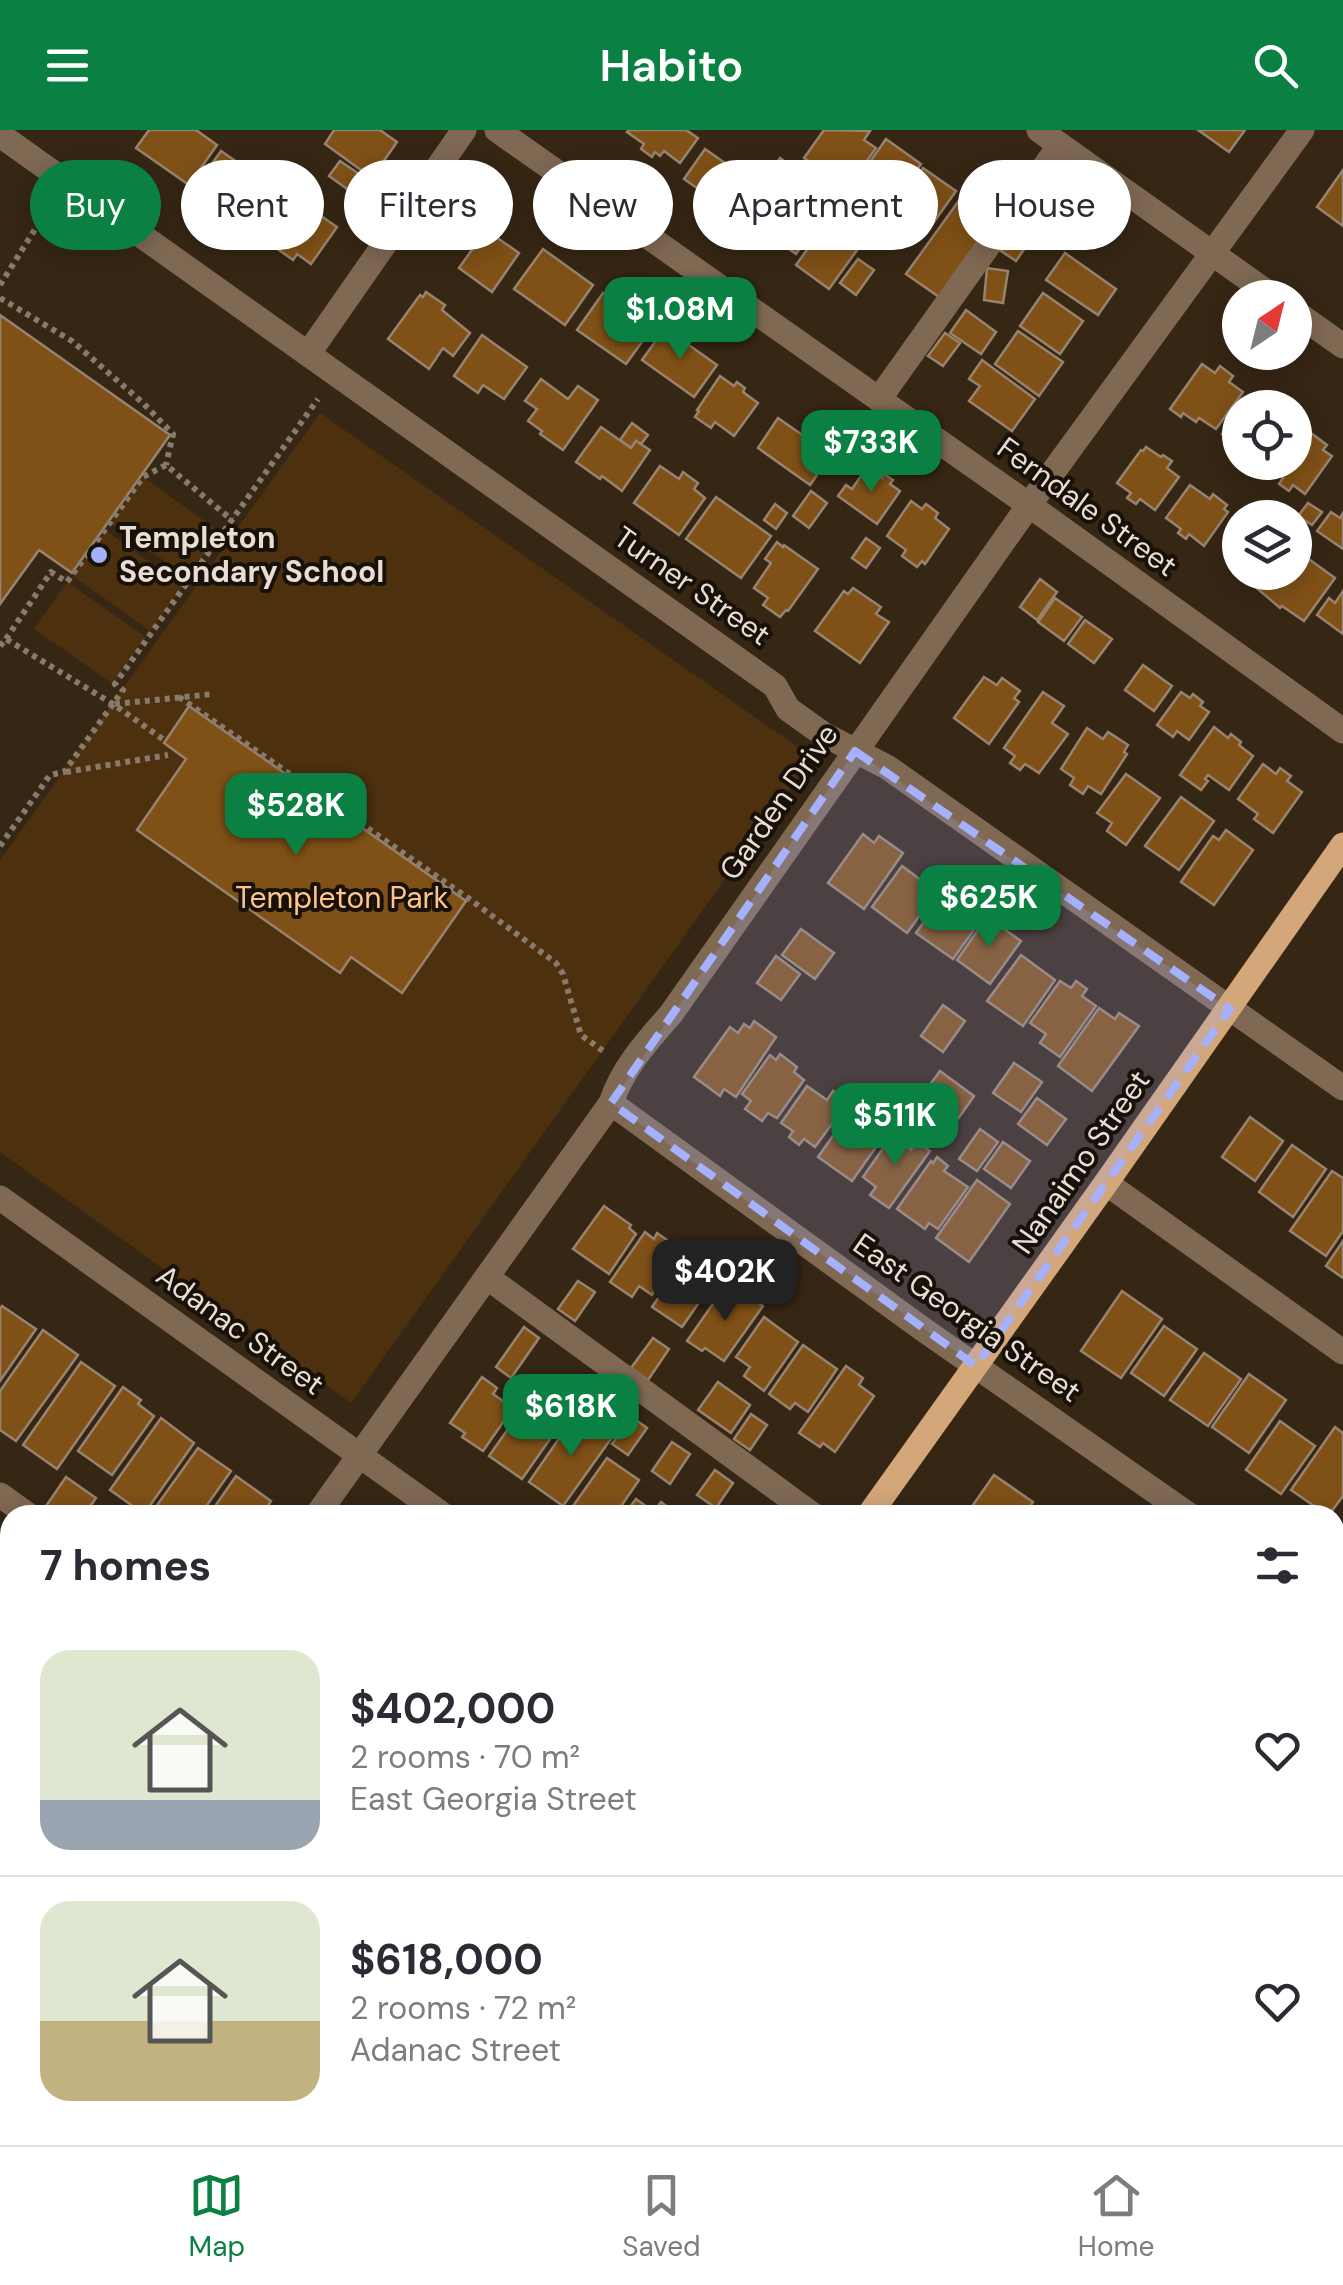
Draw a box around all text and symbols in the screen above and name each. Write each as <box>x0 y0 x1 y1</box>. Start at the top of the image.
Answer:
text: Habito <box>599 36 744 95</box>
icon: menu <box>40 38 95 93</box>
icon: search <box>1248 38 1303 93</box>
chip: Buy <box>30 160 161 250</box>
chip: Rent <box>181 160 324 250</box>
chip: Filters <box>344 160 513 250</box>
chip: New <box>533 160 673 250</box>
chip: Apartment <box>693 160 938 250</box>
chip: House <box>958 160 1131 250</box>
pin: $1.08M <box>599 277 761 362</box>
north arrow <box>1222 280 1312 370</box>
map controls <box>1222 280 1312 590</box>
text: $1.08M <box>626 288 734 330</box>
button: locate <box>1222 390 1312 480</box>
pin: $733K <box>801 410 941 495</box>
text: $733K <box>823 421 919 463</box>
street label: Ferndale Street <box>990 428 1185 585</box>
button: layers <box>1222 500 1312 590</box>
street label: Turner Street <box>607 517 778 654</box>
place label: Templeton Secondary School <box>119 518 384 591</box>
marker: Templeton Secondary School <box>88 544 110 566</box>
street label: Garden Drive <box>711 716 847 887</box>
pin: $528K <box>226 773 366 858</box>
text: $528K <box>247 784 345 826</box>
pin: $625K <box>919 865 1059 950</box>
text: $625K <box>940 876 1038 918</box>
park label: Templeton Park <box>235 878 449 917</box>
street label: Nanaimo Street <box>1003 1062 1158 1261</box>
pin: $511K <box>825 1083 965 1168</box>
text: $511K <box>853 1094 937 1136</box>
street label: East Georgia Street <box>846 1224 1089 1411</box>
pin: $402K <box>655 1239 795 1324</box>
text: $402K <box>674 1250 776 1292</box>
street label: Adanac Street <box>149 1256 332 1404</box>
pin: $618K <box>501 1374 641 1459</box>
text: $618K <box>525 1385 617 1427</box>
text: 7 homes <box>40 1538 211 1593</box>
icon: filters <box>1250 1538 1305 1593</box>
text: $402,000 <box>350 1681 555 1736</box>
icon: home <box>120 1690 240 1810</box>
icon: heart <box>1250 1723 1305 1778</box>
text: 2 rooms · 70 m² <box>350 1736 580 1778</box>
text: East Georgia Street <box>350 1778 637 1820</box>
text: $618,000 <box>350 1932 543 1987</box>
icon: home <box>120 1941 240 2061</box>
icon: heart <box>1250 1974 1305 2029</box>
text: 2 rooms · 72 m² <box>350 1987 576 2029</box>
text: Adanac Street <box>350 2029 561 2071</box>
tab: Map <box>189 2168 245 2265</box>
tab: Saved <box>622 2168 701 2265</box>
tab: Home <box>1078 2168 1154 2265</box>

